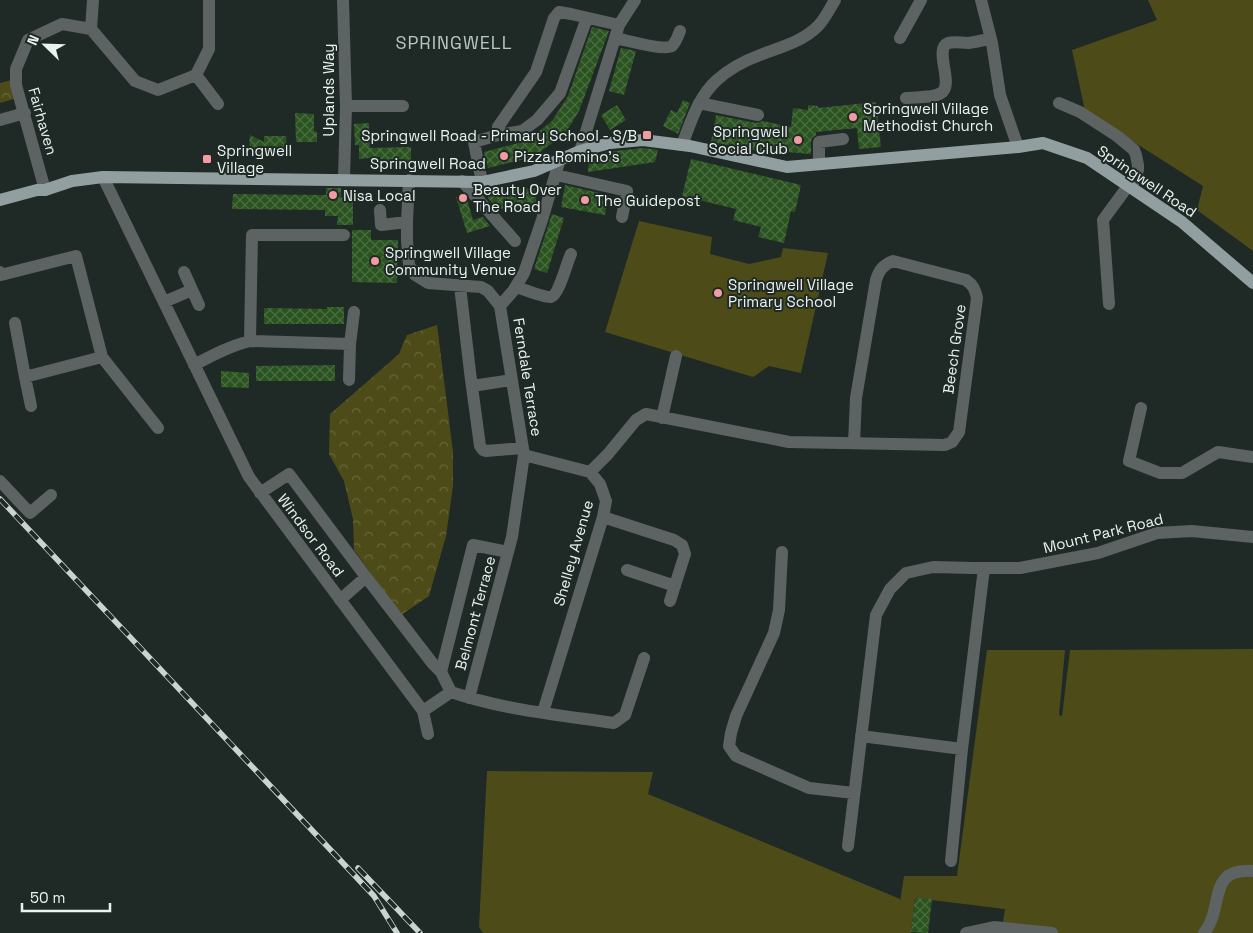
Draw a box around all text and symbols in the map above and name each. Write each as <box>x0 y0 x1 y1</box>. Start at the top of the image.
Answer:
north arrow <box>20 20 70 70</box>
district label: SPRINGWELL <box>396 31 512 54</box>
text: N <box>23 32 43 48</box>
street label: Uplands Way <box>319 43 338 137</box>
street label: Fairhaven <box>24 85 62 157</box>
place label: Springwell Village Methodist Church <box>863 99 993 135</box>
marker: Springwell Village Methodist Church <box>847 111 859 123</box>
place label: Springwell Social Club <box>709 122 788 158</box>
place label: Springwell Road - Primary School - S/B <box>361 126 637 145</box>
marker: Springwell Road - Primary School - S/B <box>641 129 653 141</box>
marker: Springwell Social Club <box>792 134 804 146</box>
place label: Springwell Village <box>217 141 292 177</box>
street label: Springwell Road <box>1094 141 1200 221</box>
place label: Pizza Romino's <box>514 147 620 166</box>
marker: Pizza Romino's <box>498 150 510 162</box>
marker: Springwell Village <box>201 153 213 165</box>
street label: Springwell Road <box>370 154 486 173</box>
place label: Beauty Over The Road <box>473 180 562 216</box>
place label: Nisa Local <box>343 186 416 205</box>
marker: Nisa Local <box>327 189 339 201</box>
place label: The Guidepost <box>595 191 701 210</box>
marker: Beauty Over The Road <box>457 192 469 204</box>
marker: The Guidepost <box>579 194 591 206</box>
place label: Springwell Village Community Venue <box>385 243 516 279</box>
marker: Springwell Village Community Venue <box>369 255 381 267</box>
place label: Springwell Village Primary School <box>728 275 854 311</box>
marker: Springwell Village Primary School <box>712 287 724 299</box>
street label: Beech Grove <box>938 303 970 395</box>
street label: Ferndale Terrace <box>509 316 547 438</box>
street label: Windsor Road <box>274 490 348 580</box>
street label: Shelley Avenue <box>549 498 597 608</box>
street label: Mount Park Road <box>1041 509 1165 557</box>
street label: Belmont Terrace <box>451 554 499 672</box>
scale bar <box>22 880 110 912</box>
text: 50 m <box>30 888 65 907</box>

